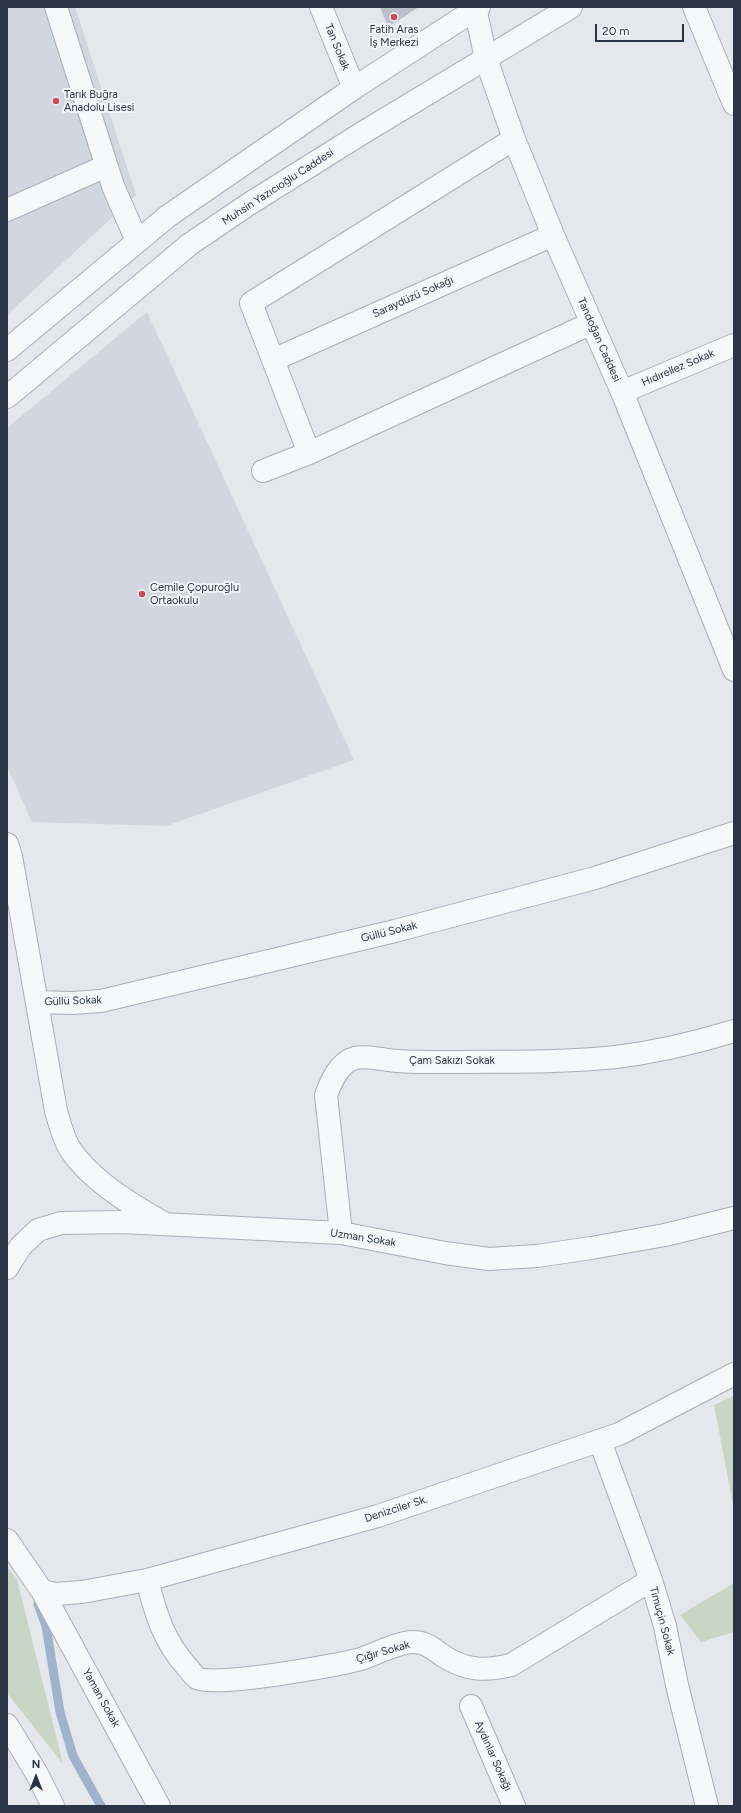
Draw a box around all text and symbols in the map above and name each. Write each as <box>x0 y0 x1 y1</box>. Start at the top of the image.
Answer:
marker: Fatih Aras İş Merkezi <box>389 12 399 22</box>
scale bar <box>597 16 686 42</box>
street label: Tan Sokak <box>322 22 352 72</box>
place label: Fatih Aras İş Merkezi <box>369 23 419 49</box>
text: 20 m <box>602 24 630 38</box>
place label: Tarık Buğra Anadolu Lisesi <box>64 88 134 114</box>
marker: Tarık Buğra Anadolu Lisesi <box>51 96 61 106</box>
street label: Muhsin Yazıcıoğlu Caddesi <box>220 146 336 228</box>
street label: Saraydüzü Sokağı <box>371 273 455 321</box>
street label: Tandoğan Caddesi <box>574 296 624 384</box>
street label: Hıdırellez Sokak <box>640 347 716 389</box>
place label: Cemile Çopuroğlu Ortaokulu <box>150 581 239 607</box>
marker: Cemile Çopuroğlu Ortaokulu <box>137 589 147 599</box>
street label: Güllü Sokak <box>360 919 418 945</box>
street label: Güllü Sokak <box>44 993 102 1009</box>
street label: Çam Sakızı Sokak <box>409 1054 495 1068</box>
street label: Uzman Sokak <box>329 1226 397 1250</box>
street label: Denizciler Sk. <box>363 1493 429 1525</box>
street label: Timuçin Sokak <box>646 1585 678 1657</box>
street label: Çığır Sokak <box>355 1638 411 1666</box>
street label: Yaman Sokak <box>80 1666 122 1730</box>
street label: Aydınlar Sokağı <box>472 1719 514 1793</box>
north arrow <box>16 1757 56 1797</box>
text: N <box>32 1758 40 1771</box>

